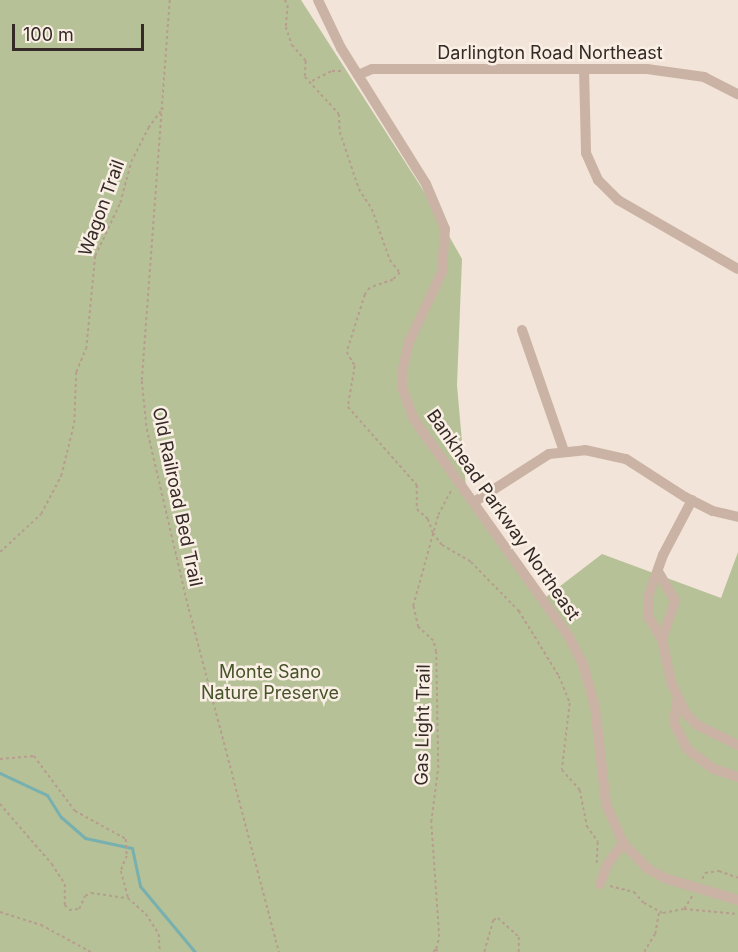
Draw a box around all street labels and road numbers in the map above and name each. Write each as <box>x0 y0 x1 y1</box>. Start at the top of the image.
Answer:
street label: Darlington Road Northeast <box>437 42 663 64</box>
street label: Wagon Trail <box>75 157 129 259</box>
street label: Old Railroad Bed Trail <box>147 405 207 589</box>
street label: Bankhead Parkway Northeast <box>422 405 584 625</box>
street label: Gas Light Trail <box>411 664 435 786</box>

